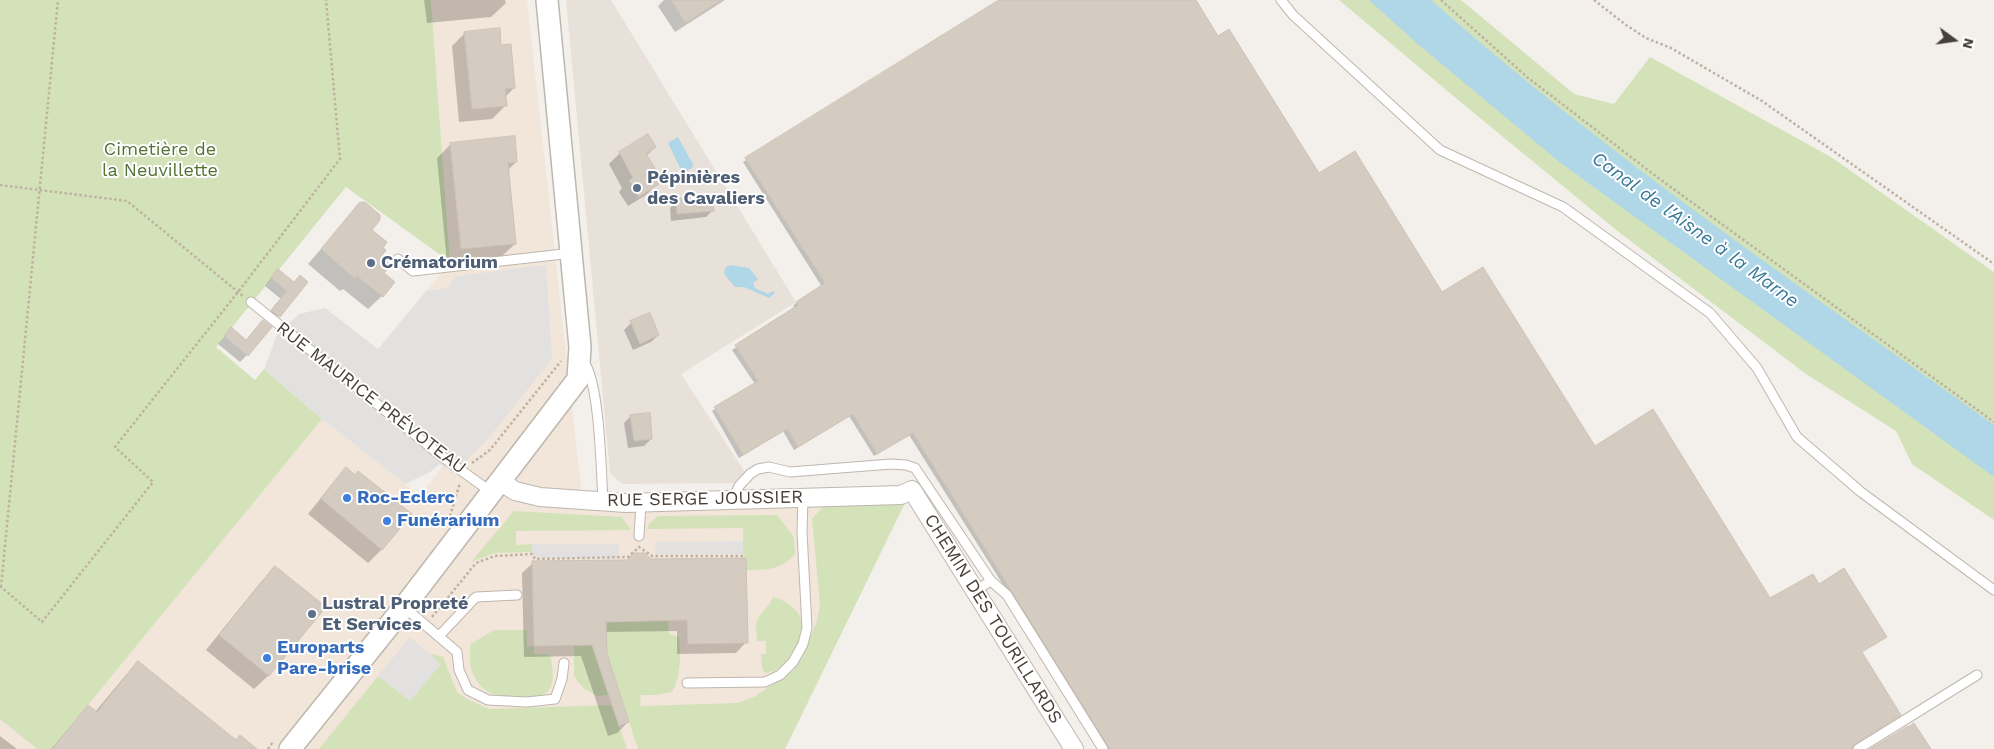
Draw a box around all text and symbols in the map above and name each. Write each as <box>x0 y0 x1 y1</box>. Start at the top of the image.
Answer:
north arrow <box>1929 15 1979 65</box>
text: N <box>1960 37 1978 51</box>
park label: Cimetière de la Neuvillette <box>102 139 218 182</box>
water label: Canal de l'Aisne à la Marne <box>1587 147 1803 313</box>
place label: Pépinières des Cavaliers <box>647 167 765 210</box>
marker: Pépinières des Cavaliers <box>631 182 643 194</box>
place label: Crématorium <box>381 252 498 274</box>
marker: Crématorium <box>365 257 377 269</box>
street label: RUE MAURICE PRÉVOTEAU <box>272 317 470 479</box>
street label: RUE SERGE JOUSSIER <box>607 486 803 512</box>
place label: Roc-Eclerc <box>357 487 455 509</box>
marker: Roc-Eclerc <box>341 492 353 504</box>
place label: Funérarium <box>397 510 500 532</box>
street label: CHEMIN DES TOURILLARDS <box>919 510 1067 728</box>
marker: Funérarium <box>381 515 393 527</box>
place label: Lustral Propreté Et Services <box>322 593 468 636</box>
marker: Lustral Propreté Et Services <box>306 608 318 620</box>
place label: Europarts Pare-brise <box>277 637 371 680</box>
marker: Europarts Pare-brise <box>261 652 273 664</box>

